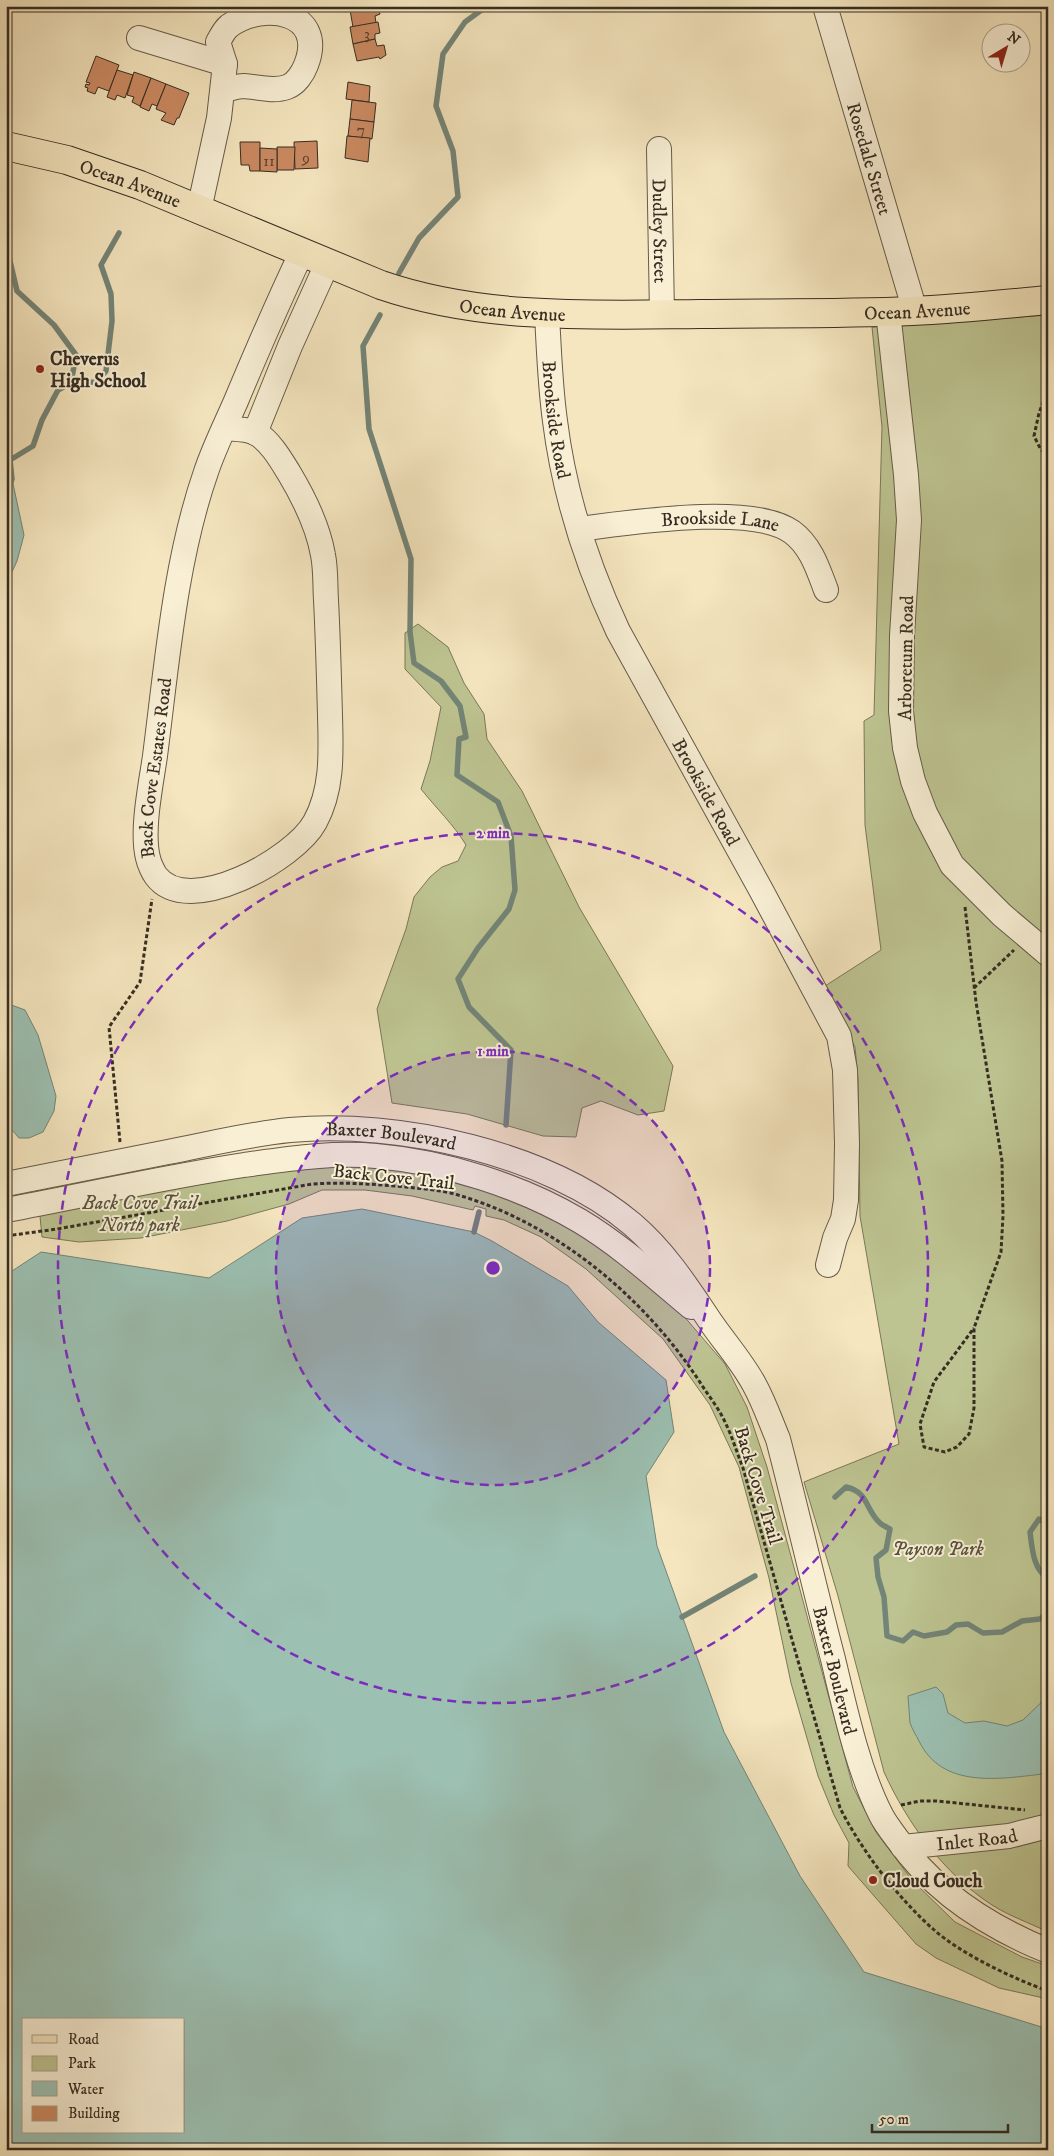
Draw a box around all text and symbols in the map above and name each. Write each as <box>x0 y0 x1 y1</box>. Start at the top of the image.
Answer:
north arrow <box>982 22 1032 72</box>
house number: 3 <box>364 24 370 44</box>
text: N <box>1003 28 1024 49</box>
street label: Rosedale Street <box>841 100 896 218</box>
house number: 7 <box>357 120 365 140</box>
house number: 9 <box>301 148 310 168</box>
house number: 11 <box>263 151 275 171</box>
street label: Ocean Avenue <box>76 155 184 214</box>
street label: Dudley Street <box>647 179 671 283</box>
street label: Ocean Avenue <box>458 295 566 327</box>
street label: Ocean Avenue <box>864 297 972 325</box>
place label: Cheverus High School <box>50 348 147 393</box>
street label: Brookside Road <box>536 360 575 482</box>
marker: Cheverus High School <box>34 363 46 375</box>
street label: Brookside Lane <box>660 507 782 538</box>
street label: Arboretum Road <box>894 595 919 721</box>
street label: Back Cove Estates Road <box>136 676 178 860</box>
street label: Brookside Road <box>667 735 744 850</box>
text: 2 min <box>476 824 510 843</box>
text: 1 min <box>477 1042 509 1061</box>
street label: Baxter Boulevard <box>326 1118 459 1156</box>
street label: Back Cove Trail <box>332 1160 456 1195</box>
park label: Back Cove Trail North park <box>81 1192 200 1238</box>
centre of rings <box>484 1259 502 1277</box>
street label: Back Cove Trail <box>729 1424 786 1547</box>
park label: Payson Park <box>892 1538 984 1561</box>
street label: Baxter Boulevard <box>807 1604 861 1738</box>
street label: Inlet Road <box>935 1824 1020 1856</box>
place label: Cloud Couch <box>883 1870 983 1893</box>
marker: Cloud Couch <box>867 1874 879 1886</box>
legend <box>22 2018 185 2134</box>
text: Road <box>68 2030 100 2049</box>
text: Park <box>68 2054 97 2073</box>
text: Water <box>67 2080 104 2099</box>
scale bar <box>872 2101 1008 2133</box>
text: Building <box>68 2104 120 2123</box>
text: 50 m <box>879 2110 909 2129</box>

